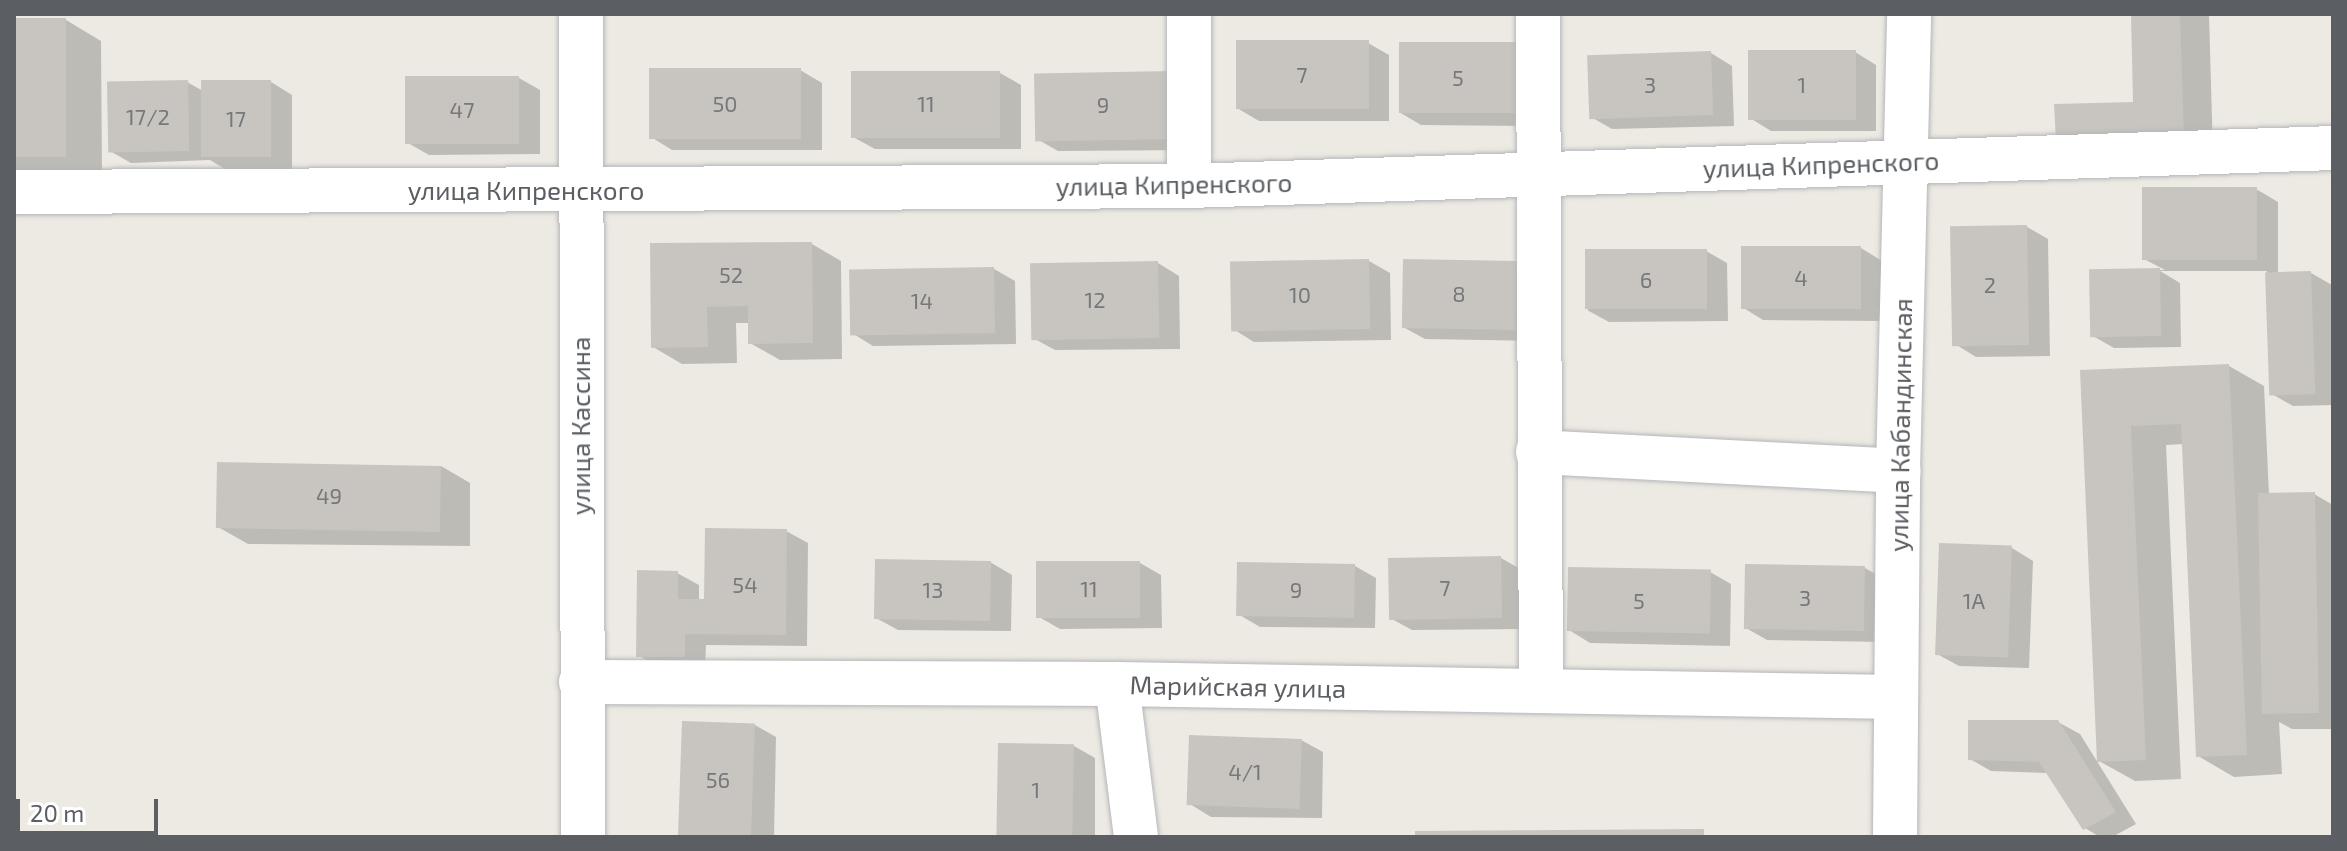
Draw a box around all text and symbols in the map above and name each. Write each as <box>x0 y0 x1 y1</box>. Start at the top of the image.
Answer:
house number: 7 <box>1296 62 1308 88</box>
house number: 5 <box>1452 65 1464 91</box>
house number: 3 <box>1644 72 1656 98</box>
house number: 1 <box>1798 72 1806 98</box>
house number: 50 <box>712 91 738 117</box>
house number: 11 <box>917 91 935 117</box>
house number: 9 <box>1097 92 1109 118</box>
house number: 47 <box>450 97 474 123</box>
house number: 17/2 <box>126 104 170 130</box>
house number: 17 <box>226 106 246 132</box>
street label: улица Кипренского <box>1702 144 1940 184</box>
street label: улица Кипренского <box>1055 166 1293 202</box>
street label: улица Кипренского <box>408 174 644 206</box>
house number: 52 <box>719 262 743 288</box>
house number: 4 <box>1794 265 1808 291</box>
house number: 6 <box>1640 267 1652 293</box>
house number: 2 <box>1984 272 1996 298</box>
house number: 8 <box>1452 281 1466 307</box>
house number: 10 <box>1289 282 1311 308</box>
house number: 12 <box>1084 287 1106 313</box>
house number: 14 <box>911 288 933 314</box>
street label: улица Кабандинская <box>1882 298 1918 552</box>
street label: улица Кассина <box>564 337 596 515</box>
house number: 49 <box>316 483 342 509</box>
house number: 54 <box>732 572 758 598</box>
house number: 7 <box>1439 575 1451 601</box>
house number: 11 <box>1080 576 1098 602</box>
house number: 13 <box>923 577 943 603</box>
house number: 9 <box>1290 577 1302 603</box>
house number: 3 <box>1799 585 1811 611</box>
house number: 5 <box>1633 588 1645 614</box>
house number: 1А <box>1963 588 1985 614</box>
street label: Марийская улица <box>1130 669 1346 703</box>
house number: 4/1 <box>1228 759 1262 785</box>
house number: 56 <box>706 767 730 793</box>
house number: 1 <box>1032 777 1040 803</box>
scale bar <box>20 783 162 833</box>
text: 20 m <box>30 798 84 827</box>

